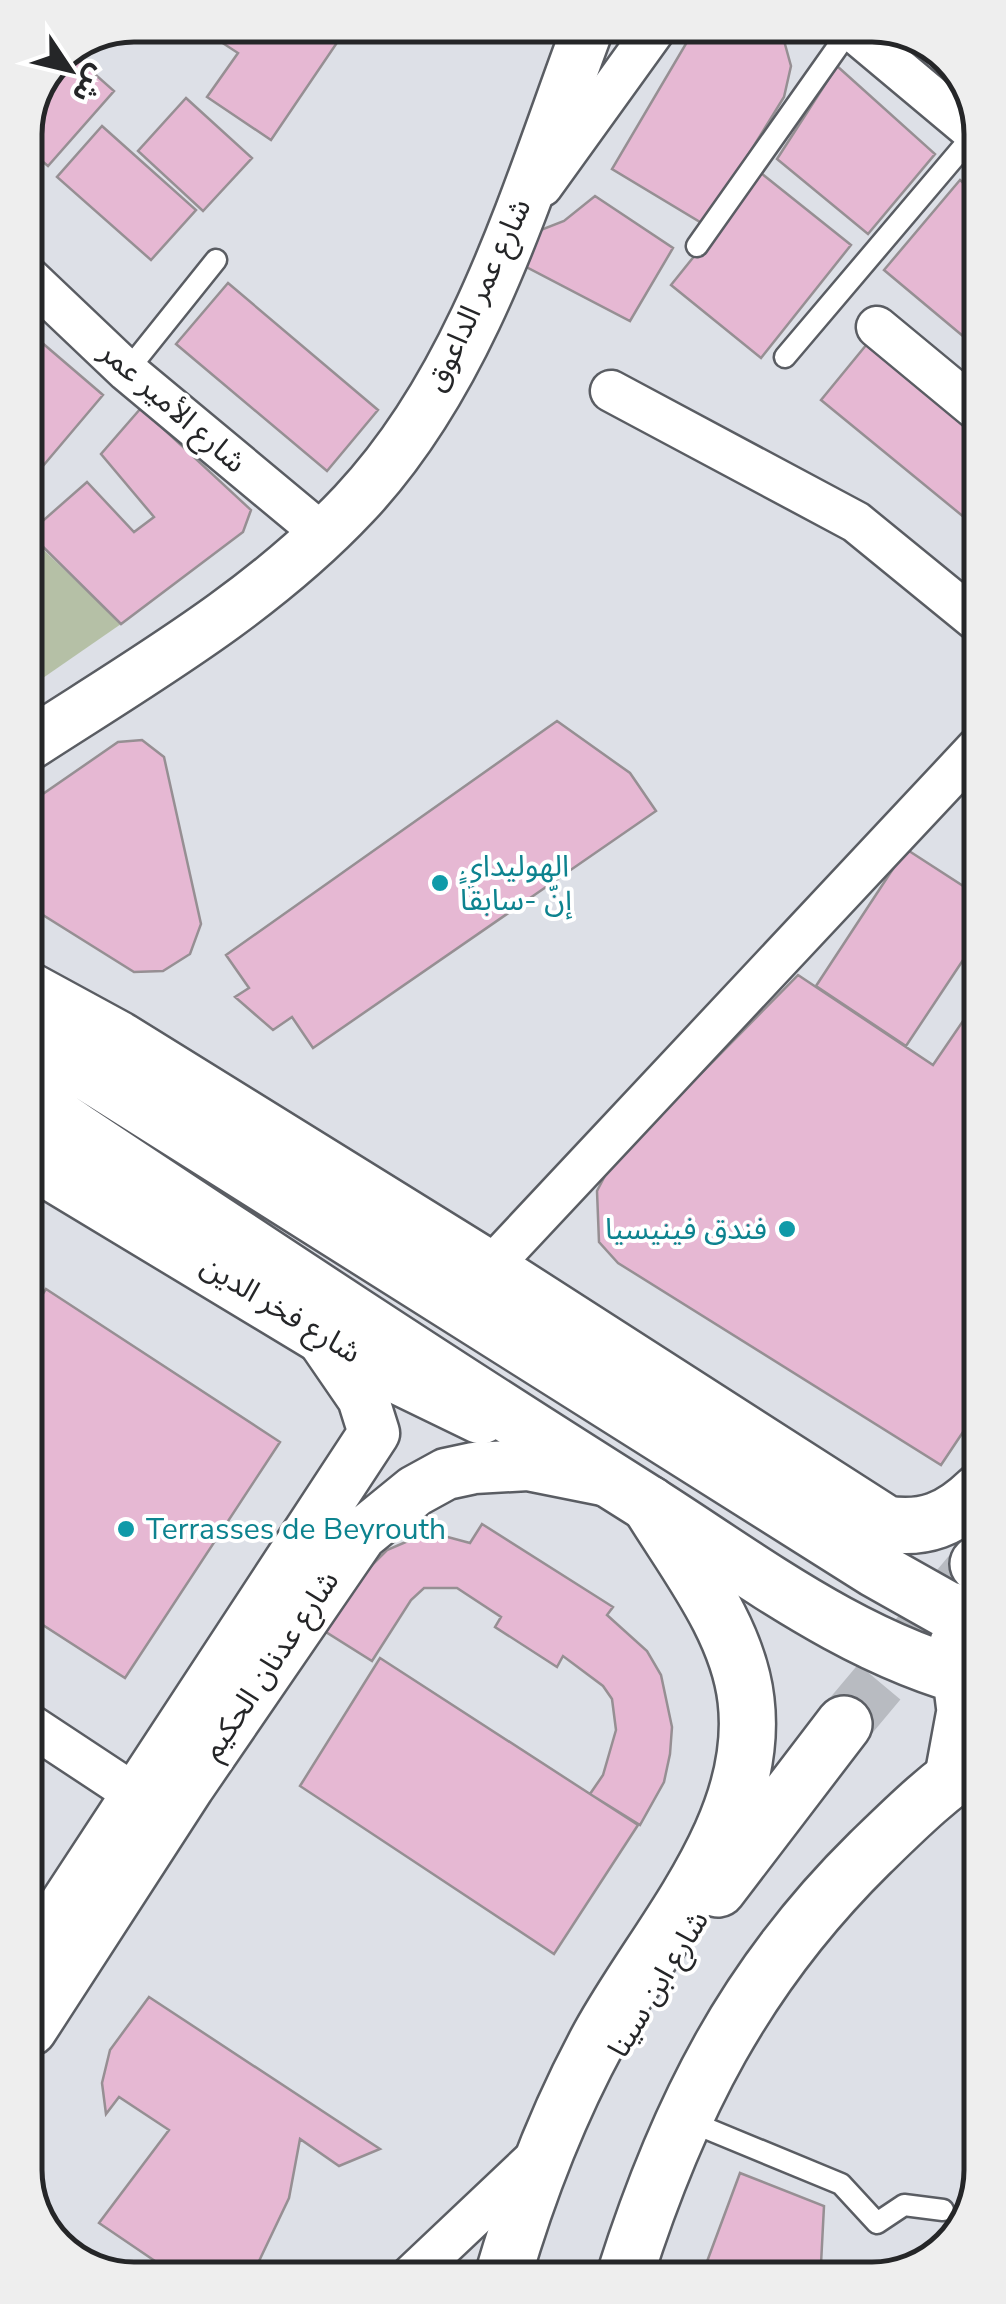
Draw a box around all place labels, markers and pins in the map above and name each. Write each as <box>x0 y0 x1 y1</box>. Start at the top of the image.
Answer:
place label: الهوليداي إنّ -سابقاً <box>460 846 573 921</box>
marker: الهوليداي إنّ -سابقاً <box>429 872 451 894</box>
place label: فندق فينيسيا <box>605 1209 767 1250</box>
marker: فندق فينيسيا <box>776 1218 798 1240</box>
place label: Terrasses de Beyrouth <box>146 1509 446 1550</box>
marker: Terrasses de Beyrouth <box>115 1518 137 1540</box>

